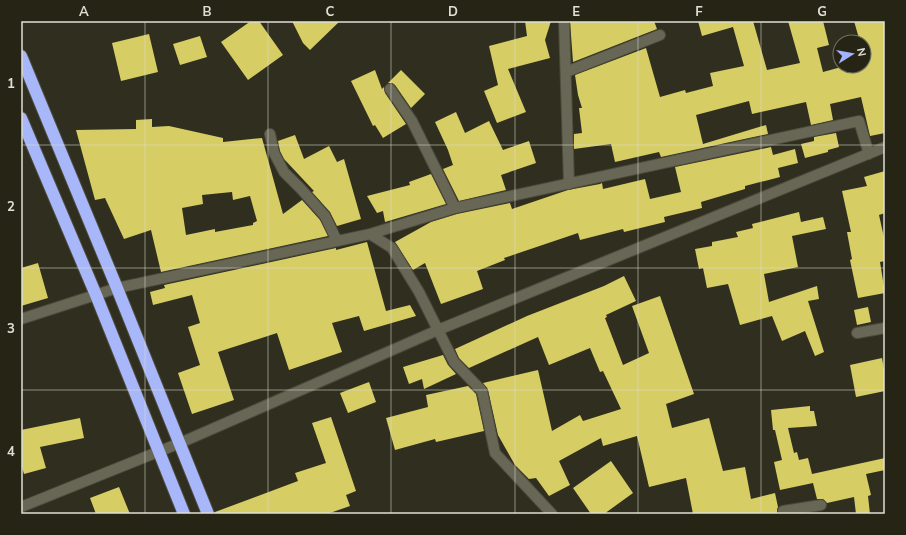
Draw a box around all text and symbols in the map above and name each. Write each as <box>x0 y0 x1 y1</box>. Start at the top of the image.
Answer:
text: A <box>79 3 89 19</box>
text: B <box>203 3 212 19</box>
text: C <box>326 3 335 19</box>
text: D <box>448 3 458 19</box>
text: E <box>572 3 580 19</box>
text: F <box>695 3 703 19</box>
text: G <box>817 3 827 19</box>
north arrow <box>832 34 872 74</box>
text: N <box>854 47 869 58</box>
text: 1 <box>7 75 15 91</box>
text: 2 <box>7 198 15 214</box>
text: 3 <box>7 320 15 336</box>
text: 4 <box>7 443 15 459</box>

